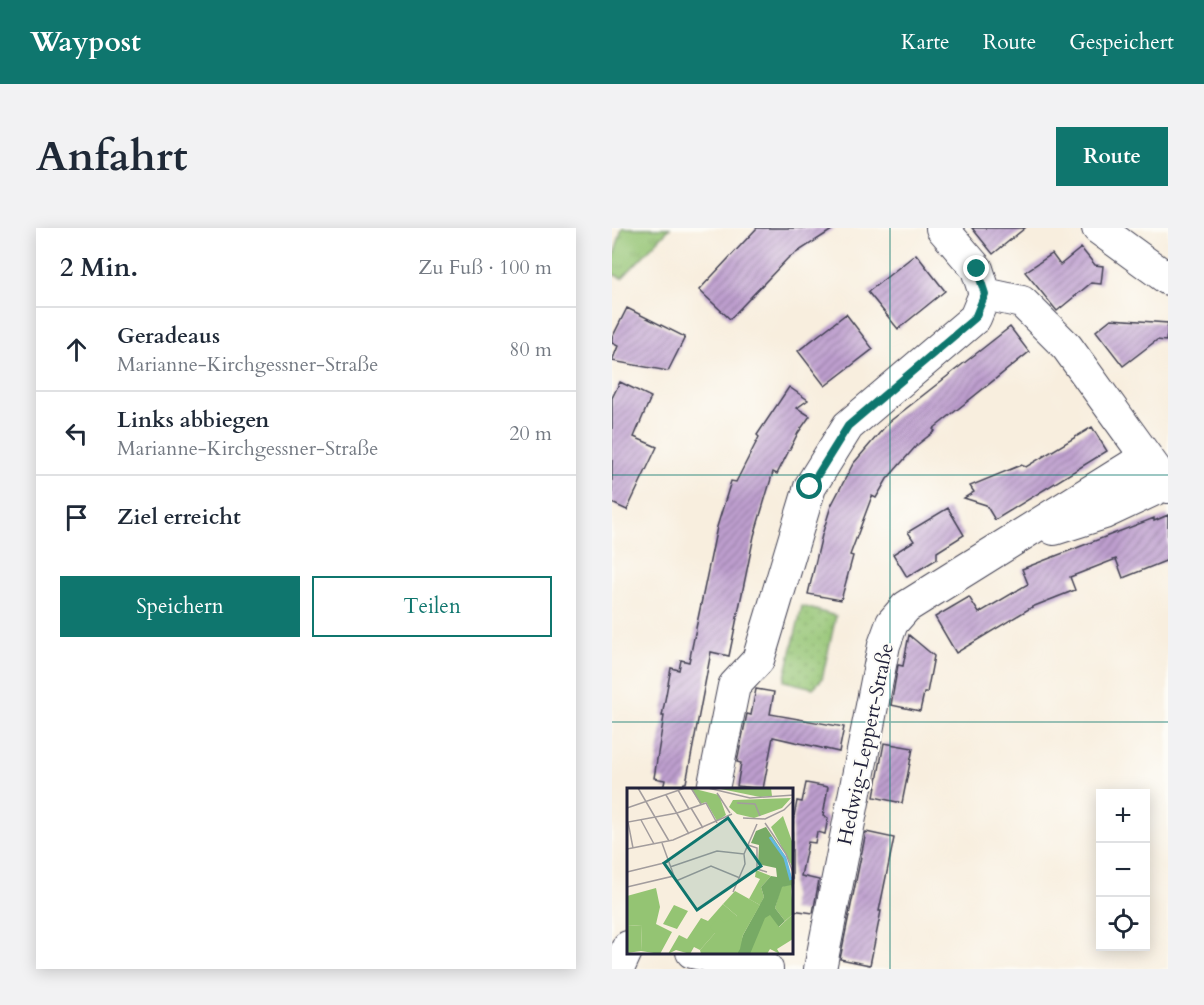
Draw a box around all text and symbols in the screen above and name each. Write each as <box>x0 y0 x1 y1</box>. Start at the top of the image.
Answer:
text: Waypost <box>30 23 141 61</box>
text: Karte <box>901 28 950 57</box>
text: Route <box>983 28 1036 57</box>
text: Gespeichert <box>1069 28 1174 57</box>
button: Route <box>1056 127 1168 186</box>
text: Anfahrt <box>36 128 188 185</box>
text: 2 Min. <box>60 250 138 285</box>
text: Zu Fuß · 100 m <box>418 254 552 281</box>
route end <box>963 255 989 281</box>
text: Geradeaus <box>117 321 220 351</box>
icon: ahead <box>60 333 93 366</box>
text: 80 m <box>509 336 552 363</box>
text: Marianne-Kirchgessner-Straße <box>117 351 378 378</box>
text: Links abbiegen <box>117 405 269 435</box>
icon: left <box>60 417 93 450</box>
text: 20 m <box>509 420 552 447</box>
text: Marianne-Kirchgessner-Straße <box>117 435 378 462</box>
route start <box>796 473 822 499</box>
icon: arrive <box>60 501 93 534</box>
text: Ziel erreicht <box>117 502 241 532</box>
button: Speichern <box>60 576 300 637</box>
button: Teilen <box>312 576 552 637</box>
street label: Hedwig-Leppert-Straße <box>831 641 900 847</box>
inset map <box>627 788 794 954</box>
map controls <box>1096 789 1150 951</box>
button: + <box>1096 789 1150 843</box>
button: − <box>1096 843 1150 897</box>
button: locate <box>1096 897 1150 951</box>

